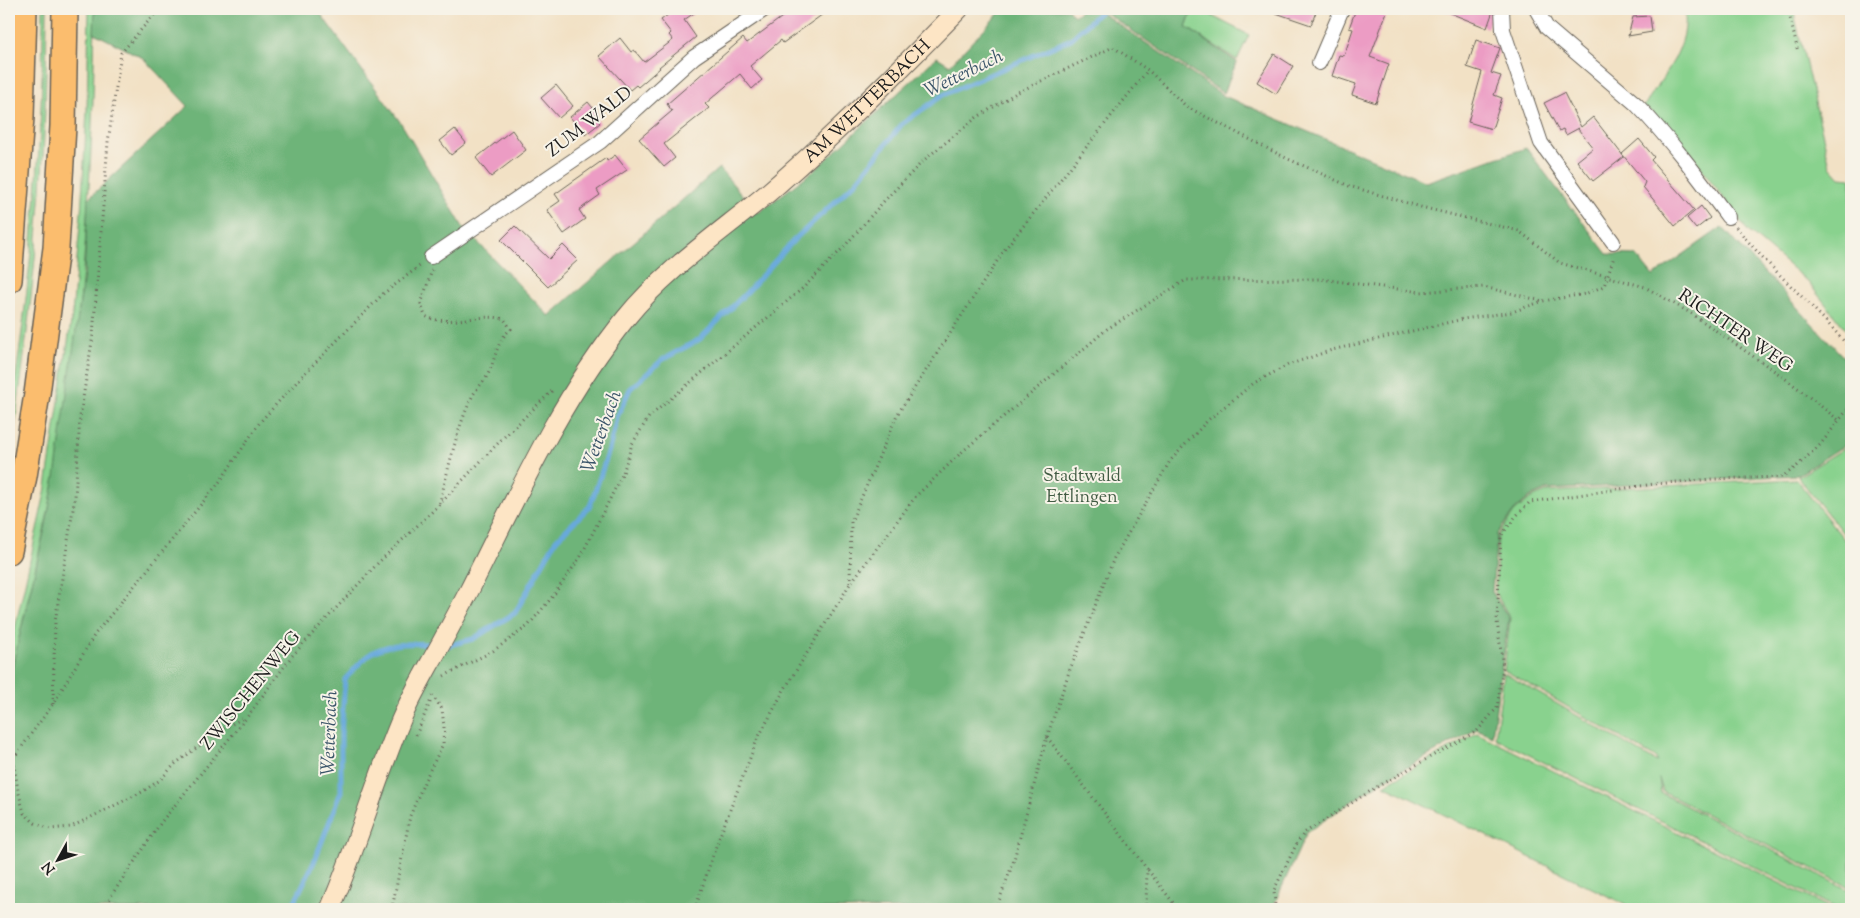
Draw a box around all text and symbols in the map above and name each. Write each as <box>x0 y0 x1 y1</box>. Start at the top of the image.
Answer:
street label: AM WETTERBACH <box>799 34 938 170</box>
water label: Wetterbach <box>920 43 1009 105</box>
street label: ZUM WALD <box>542 81 639 164</box>
street label: RICHTER WEG <box>1672 284 1798 380</box>
water label: Wetterbach <box>575 386 630 476</box>
park label: Stadtwald Ettlingen <box>1043 464 1121 511</box>
street label: ZWISCHENWEG <box>195 626 308 756</box>
water label: Wetterbach <box>316 689 346 776</box>
north arrow <box>32 836 82 886</box>
text: N <box>38 856 61 878</box>

